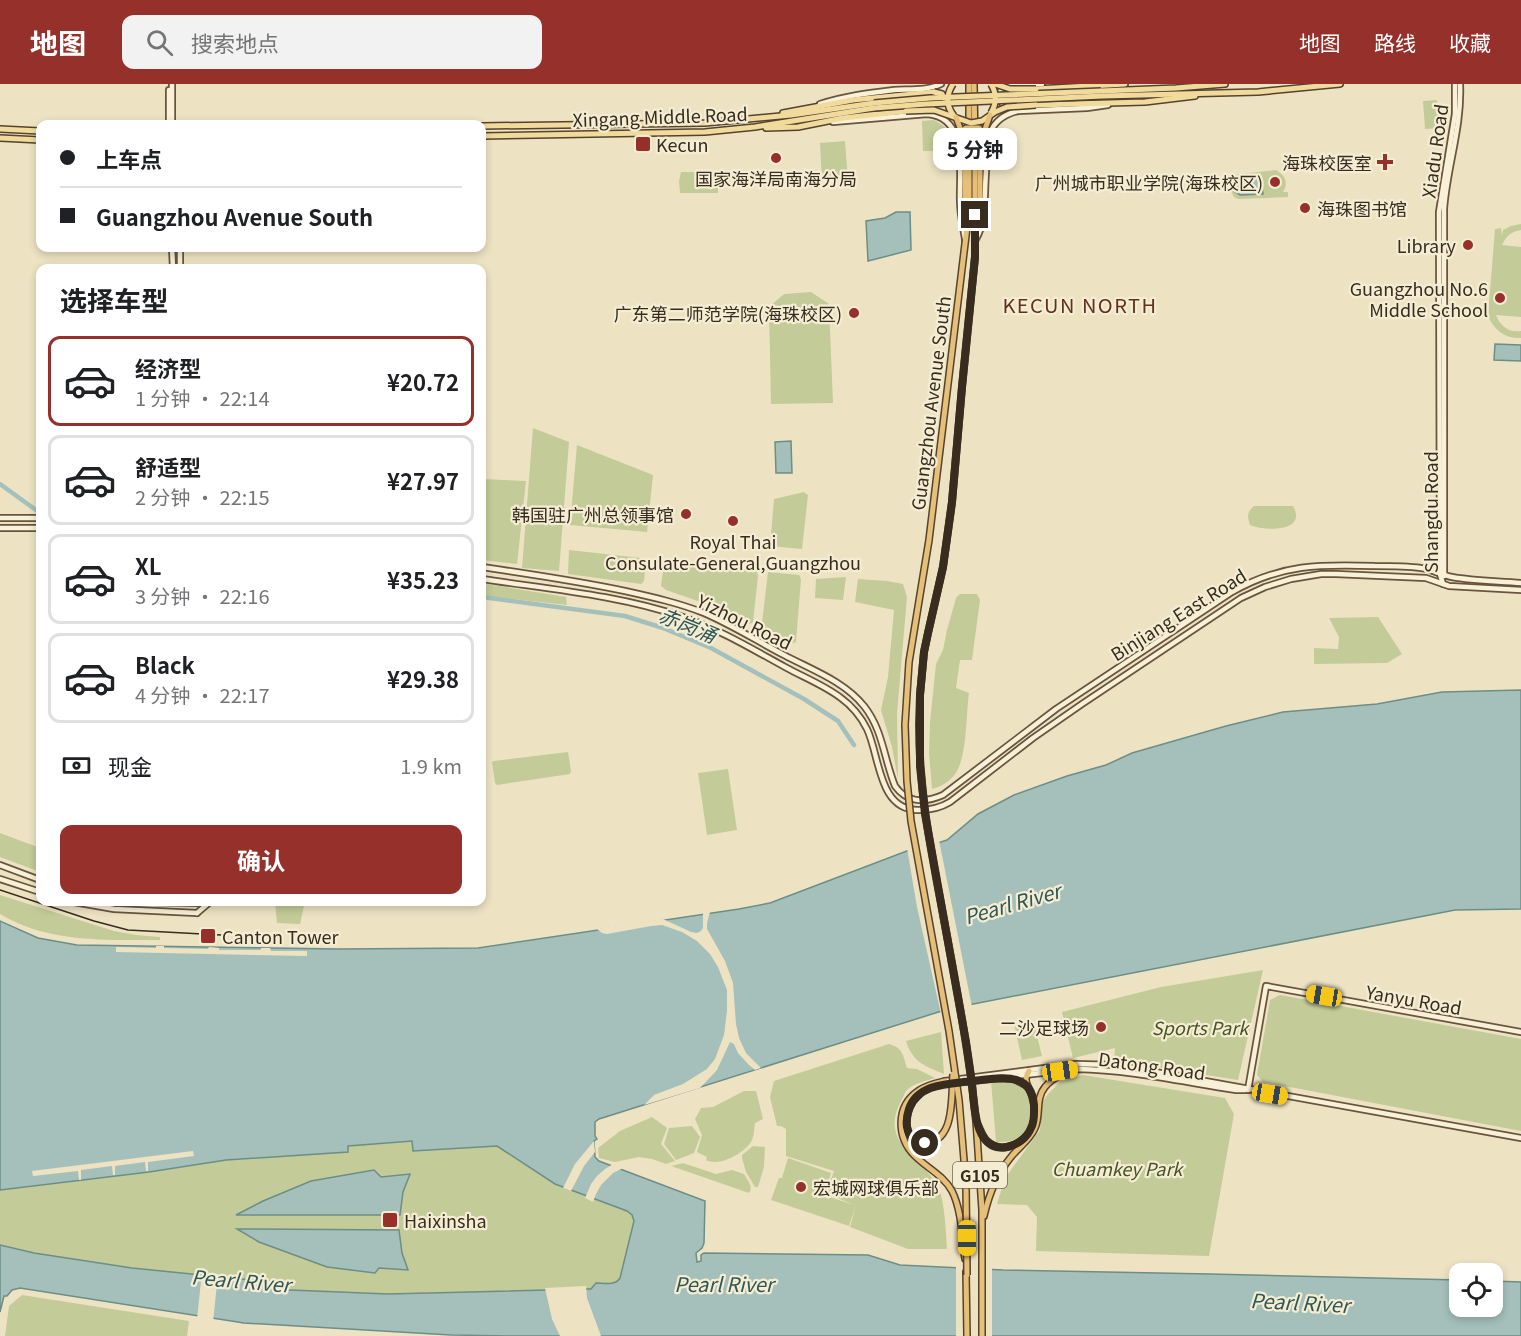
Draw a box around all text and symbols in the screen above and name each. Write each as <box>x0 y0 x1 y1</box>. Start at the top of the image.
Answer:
search box <box>122 15 542 69</box>
text: 地图 <box>30 22 86 62</box>
icon: search <box>143 26 176 59</box>
text: 搜索地点 <box>191 26 279 58</box>
text: 地图 <box>1299 27 1341 57</box>
text: 路线 <box>1374 27 1416 57</box>
text: 收藏 <box>1449 27 1491 57</box>
street label: Xingang Middle Road <box>572 100 748 132</box>
street label: Xiadu Road <box>1415 102 1453 200</box>
callout: 5 分钟 <box>933 128 1017 170</box>
place label: Kecun <box>656 131 709 157</box>
text: 5 分钟 <box>947 134 1003 163</box>
marker: Kecun <box>634 135 652 153</box>
text: 上车点 <box>96 142 162 174</box>
place label: 海珠校医室 <box>1282 149 1372 175</box>
marker: 国家海洋局南海分局 <box>769 151 783 165</box>
marker: 海珠校医室 <box>1376 153 1394 171</box>
place label: 国家海洋局南海分局 <box>695 165 857 191</box>
place label: 广州城市职业学院(海珠校区) <box>1035 169 1263 195</box>
marker: 广州城市职业学院(海珠校区) <box>1268 175 1282 189</box>
place label: 海珠图书馆 <box>1317 195 1407 221</box>
text: Guangzhou Avenue South <box>96 200 373 232</box>
route end <box>961 201 988 228</box>
marker: 海珠图书馆 <box>1298 201 1312 215</box>
place label: Library <box>1397 232 1457 258</box>
marker: Library <box>1461 238 1475 252</box>
place label: Guangzhou No.6 Middle School <box>1350 275 1488 322</box>
text: 选择车型 <box>60 280 168 319</box>
district label: KECUN NORTH <box>1002 290 1158 319</box>
marker: Guangzhou No.6 Middle School <box>1493 291 1507 305</box>
street label: Guangzhou Avenue South <box>904 294 956 512</box>
place label: 广东第二师范学院(海珠校区) <box>614 300 842 326</box>
marker: 广东第二师范学院(海珠校区) <box>847 306 861 320</box>
text: 经济型 <box>135 351 201 383</box>
icon: car <box>63 354 117 408</box>
text: ¥20.72 <box>387 365 459 397</box>
text: 1 分钟 · 22:14 <box>135 383 270 412</box>
text: 舒适型 <box>135 450 201 482</box>
street label: Shangdu Road <box>1417 451 1443 573</box>
icon: car <box>63 453 117 507</box>
text: ¥27.97 <box>387 464 459 496</box>
text: 2 分钟 · 22:15 <box>135 482 270 511</box>
place label: 韩国驻广州总领事馆 <box>512 501 674 527</box>
marker: 韩国驻广州总领事馆 <box>679 507 693 521</box>
marker: Royal Thai Consulate-General,Guangzhou <box>726 514 740 528</box>
place label: Royal Thai Consulate-General,Guangzhou <box>605 528 861 575</box>
text: XL <box>135 549 162 581</box>
icon: car <box>63 552 117 606</box>
street label: Binjiang East Road <box>1105 562 1251 666</box>
text: ¥35.23 <box>387 563 459 595</box>
text: 3 分钟 · 22:16 <box>135 581 270 610</box>
street label: Yizhou Road <box>692 586 797 655</box>
water label: 赤岗涌 <box>655 599 723 649</box>
text: Black <box>135 648 195 680</box>
icon: car <box>63 651 117 705</box>
text: ¥29.38 <box>387 662 459 694</box>
text: 4 分钟 · 22:17 <box>135 680 270 709</box>
icon: cash <box>60 749 93 782</box>
text: 现金 <box>108 749 152 781</box>
text: 1.9 km <box>400 751 462 780</box>
button: 确认 <box>60 825 462 894</box>
water label: Pearl River <box>960 874 1067 931</box>
place label: Canton Tower <box>222 923 339 949</box>
marker: Canton Tower <box>199 927 217 945</box>
street label: Yanyu Road <box>1363 978 1464 1020</box>
car <box>1305 984 1343 1008</box>
place label: 二沙足球场 <box>999 1014 1089 1040</box>
park label: Sports Park <box>1152 1014 1250 1040</box>
marker: 二沙足球场 <box>1094 1020 1108 1034</box>
street label: Datong Road <box>1097 1045 1207 1085</box>
car <box>1041 1060 1079 1082</box>
car <box>1251 1082 1289 1106</box>
route start <box>911 1129 938 1156</box>
park label: Chuamkey Park <box>1052 1155 1184 1181</box>
road number: G105 <box>953 1162 1007 1188</box>
place label: 宏城网球俱乐部 <box>813 1174 939 1200</box>
marker: 宏城网球俱乐部 <box>794 1180 808 1194</box>
place label: Haixinsha <box>404 1207 487 1233</box>
marker: Haixinsha <box>381 1211 399 1229</box>
car <box>958 1220 976 1256</box>
water label: Pearl River <box>190 1261 295 1299</box>
map controls <box>1449 1263 1503 1317</box>
button: locate <box>1449 1263 1503 1317</box>
water label: Pearl River <box>674 1269 777 1298</box>
water label: Pearl River <box>1250 1285 1354 1319</box>

